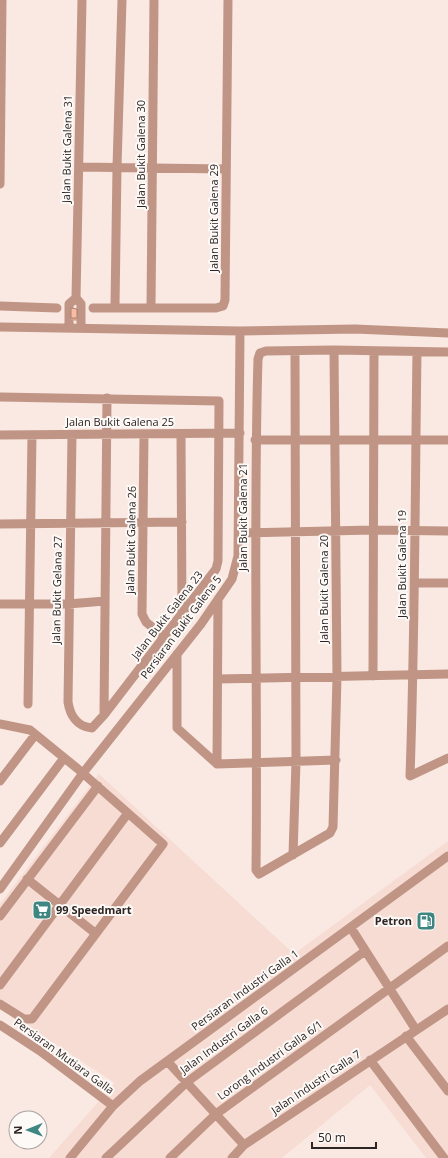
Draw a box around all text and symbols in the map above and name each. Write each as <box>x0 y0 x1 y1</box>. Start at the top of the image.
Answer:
street label: Jalan Bukit Galena 31 <box>58 95 75 204</box>
street label: Jalan Bukit Galena 30 <box>133 100 148 209</box>
street label: Jalan Bukit Galena 29 <box>206 164 221 273</box>
street label: Jalan Bukit Galena 25 <box>65 414 174 429</box>
street label: Jalan Bukit Galena 21 <box>235 463 250 572</box>
street label: Jalan Bukit Galena 26 <box>122 486 139 595</box>
street label: Jalan Bukit Galena 19 <box>394 510 409 619</box>
street label: Jalan Bukit Galena 20 <box>316 535 331 644</box>
street label: Jalan Bukit Gelana 27 <box>48 536 65 645</box>
street label: Jalan Bukit Galena 23 <box>127 567 206 663</box>
street label: Persiaran Bukit Galena 5 <box>137 572 224 681</box>
supermarket icon: 99 Speedmart <box>31 899 53 921</box>
place label: 99 Speedmart <box>56 902 132 917</box>
fuel station icon: Petron <box>415 910 437 932</box>
place label: Petron <box>375 913 412 928</box>
street label: Persiaran Industri Galla 1 <box>188 946 301 1034</box>
street label: Jalan Industri Galla 6 <box>176 1003 271 1077</box>
street label: Persiaran Mutiara Galla <box>11 1014 117 1097</box>
street label: Lorong Industri Galla 6/1 <box>214 1016 325 1103</box>
street label: Jalan Industri Galla 7 <box>267 1046 363 1118</box>
north arrow <box>8 1110 48 1150</box>
scale bar <box>312 1124 376 1150</box>
text: N <box>10 1126 25 1135</box>
text: 50 m <box>318 1129 346 1146</box>

